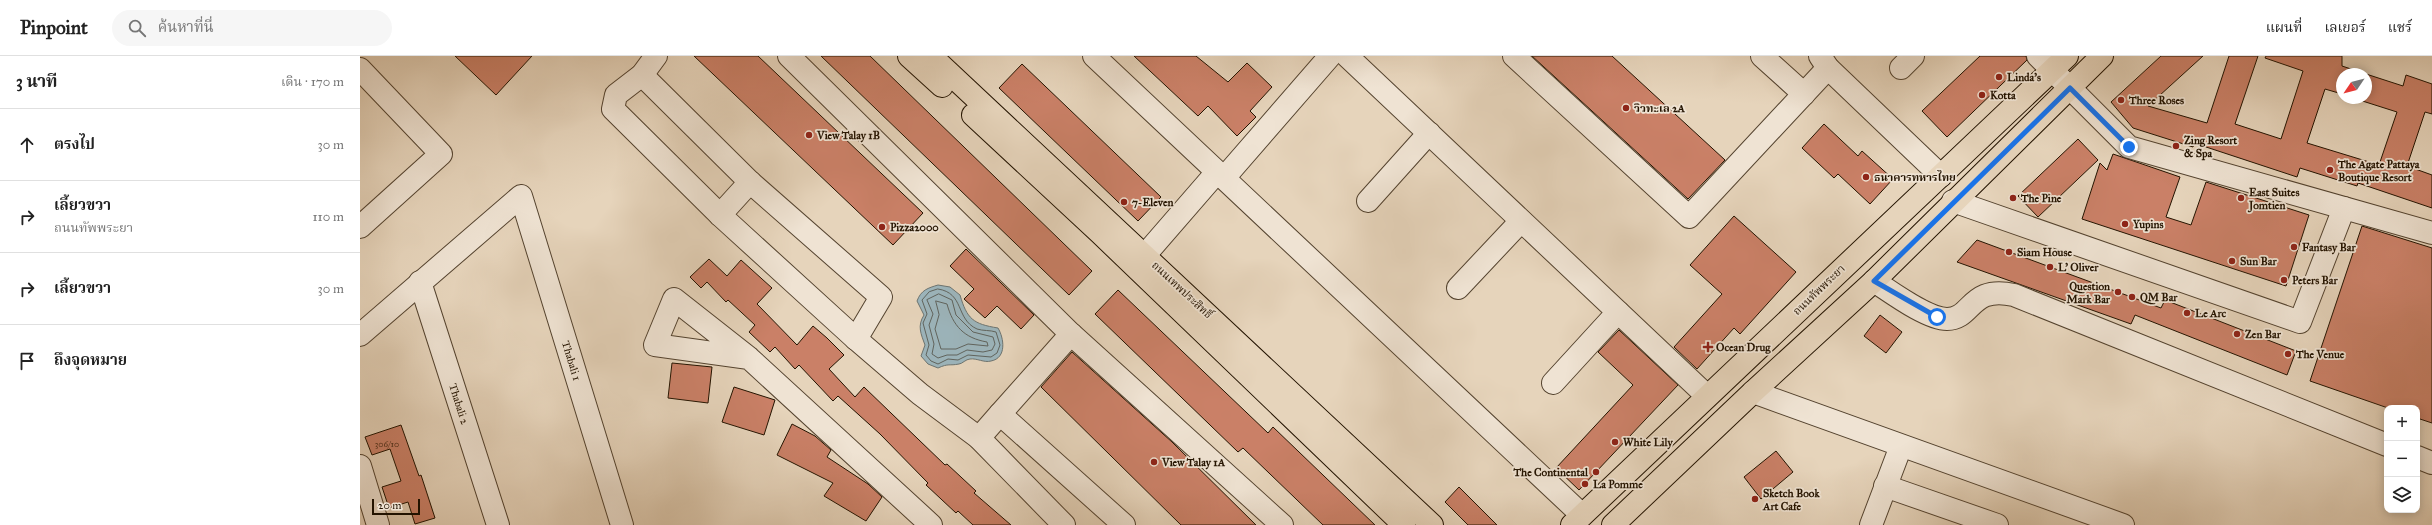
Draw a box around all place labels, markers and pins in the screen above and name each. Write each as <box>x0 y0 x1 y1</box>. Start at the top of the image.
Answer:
place label: Linda's <box>2007 71 2041 84</box>
marker: Linda's <box>1994 72 2004 82</box>
place label: Kotta <box>1990 89 2016 102</box>
marker: Kotta <box>1977 90 1987 100</box>
place label: Three Roses <box>2128 94 2184 107</box>
marker: Three Roses <box>2116 95 2126 105</box>
place label: วิวทะเล 2A <box>1633 102 1686 115</box>
marker: วิวทะเล 2A <box>1621 103 1631 113</box>
place label: View Talay 1B <box>816 129 880 143</box>
marker: View Talay 1B <box>804 130 814 140</box>
place label: Zing Resort & Spa <box>2184 134 2237 161</box>
marker: Zing Resort & Spa <box>2171 141 2181 151</box>
place label: The Agate Pattaya Boutique Resort <box>2337 158 2420 185</box>
marker: The Agate Pattaya Boutique Resort <box>2325 165 2335 175</box>
place label: ธนาคารทหารไทย <box>1874 170 1956 184</box>
marker: ธนาคารทหารไทย <box>1861 172 1871 182</box>
place label: East Suites Jomtien <box>2247 186 2299 213</box>
place label: The Pine <box>2020 192 2062 205</box>
marker: The Pine <box>2008 193 2018 203</box>
marker: East Suites Jomtien <box>2236 193 2246 203</box>
place label: 7-Eleven <box>1132 196 1173 209</box>
marker: 7-Eleven <box>1119 197 1129 207</box>
place label: Yupins <box>2132 218 2164 232</box>
marker: Yupins <box>2120 219 2130 229</box>
place label: Pizza2000 <box>890 221 939 234</box>
marker: Pizza2000 <box>877 222 887 232</box>
place label: Fantasy Bar <box>2302 241 2356 255</box>
marker: Fantasy Bar <box>2289 242 2299 252</box>
place label: Siam House <box>2017 246 2072 259</box>
marker: Siam House <box>2004 247 2014 257</box>
place label: Sun Bar <box>2240 255 2277 268</box>
marker: Sun Bar <box>2227 256 2237 266</box>
place label: L' Oliver <box>2058 261 2099 274</box>
marker: L' Oliver <box>2045 262 2055 272</box>
place label: Peters Bar <box>2292 274 2339 287</box>
marker: Peters Bar <box>2279 275 2289 285</box>
place label: Question Mark Bar <box>2066 280 2111 306</box>
marker: Question Mark Bar <box>2113 287 2123 297</box>
place label: QM Bar <box>2140 291 2178 305</box>
marker: QM Bar <box>2127 292 2137 302</box>
place label: Le Arc <box>2195 307 2227 320</box>
marker: Le Arc <box>2182 308 2192 318</box>
place label: Zen Bar <box>2245 328 2282 341</box>
marker: Zen Bar <box>2232 329 2242 339</box>
place label: Ocean Drug <box>1716 341 1771 354</box>
marker: Ocean Drug <box>1703 342 1713 352</box>
place label: The Venue <box>2295 348 2345 361</box>
marker: The Venue <box>2283 349 2293 359</box>
place label: White Lily <box>1623 436 1673 450</box>
marker: White Lily <box>1610 437 1620 447</box>
place label: View Talay 1A <box>1161 456 1226 470</box>
marker: View Talay 1A <box>1149 457 1159 467</box>
place label: The Continental <box>1513 466 1589 479</box>
marker: The Continental <box>1591 467 1601 477</box>
place label: La Pomme <box>1593 478 1643 491</box>
marker: La Pomme <box>1580 479 1590 489</box>
place label: Sketch Book Art Cafe <box>1762 487 1820 513</box>
marker: Sketch Book Art Cafe <box>1750 494 1760 504</box>

